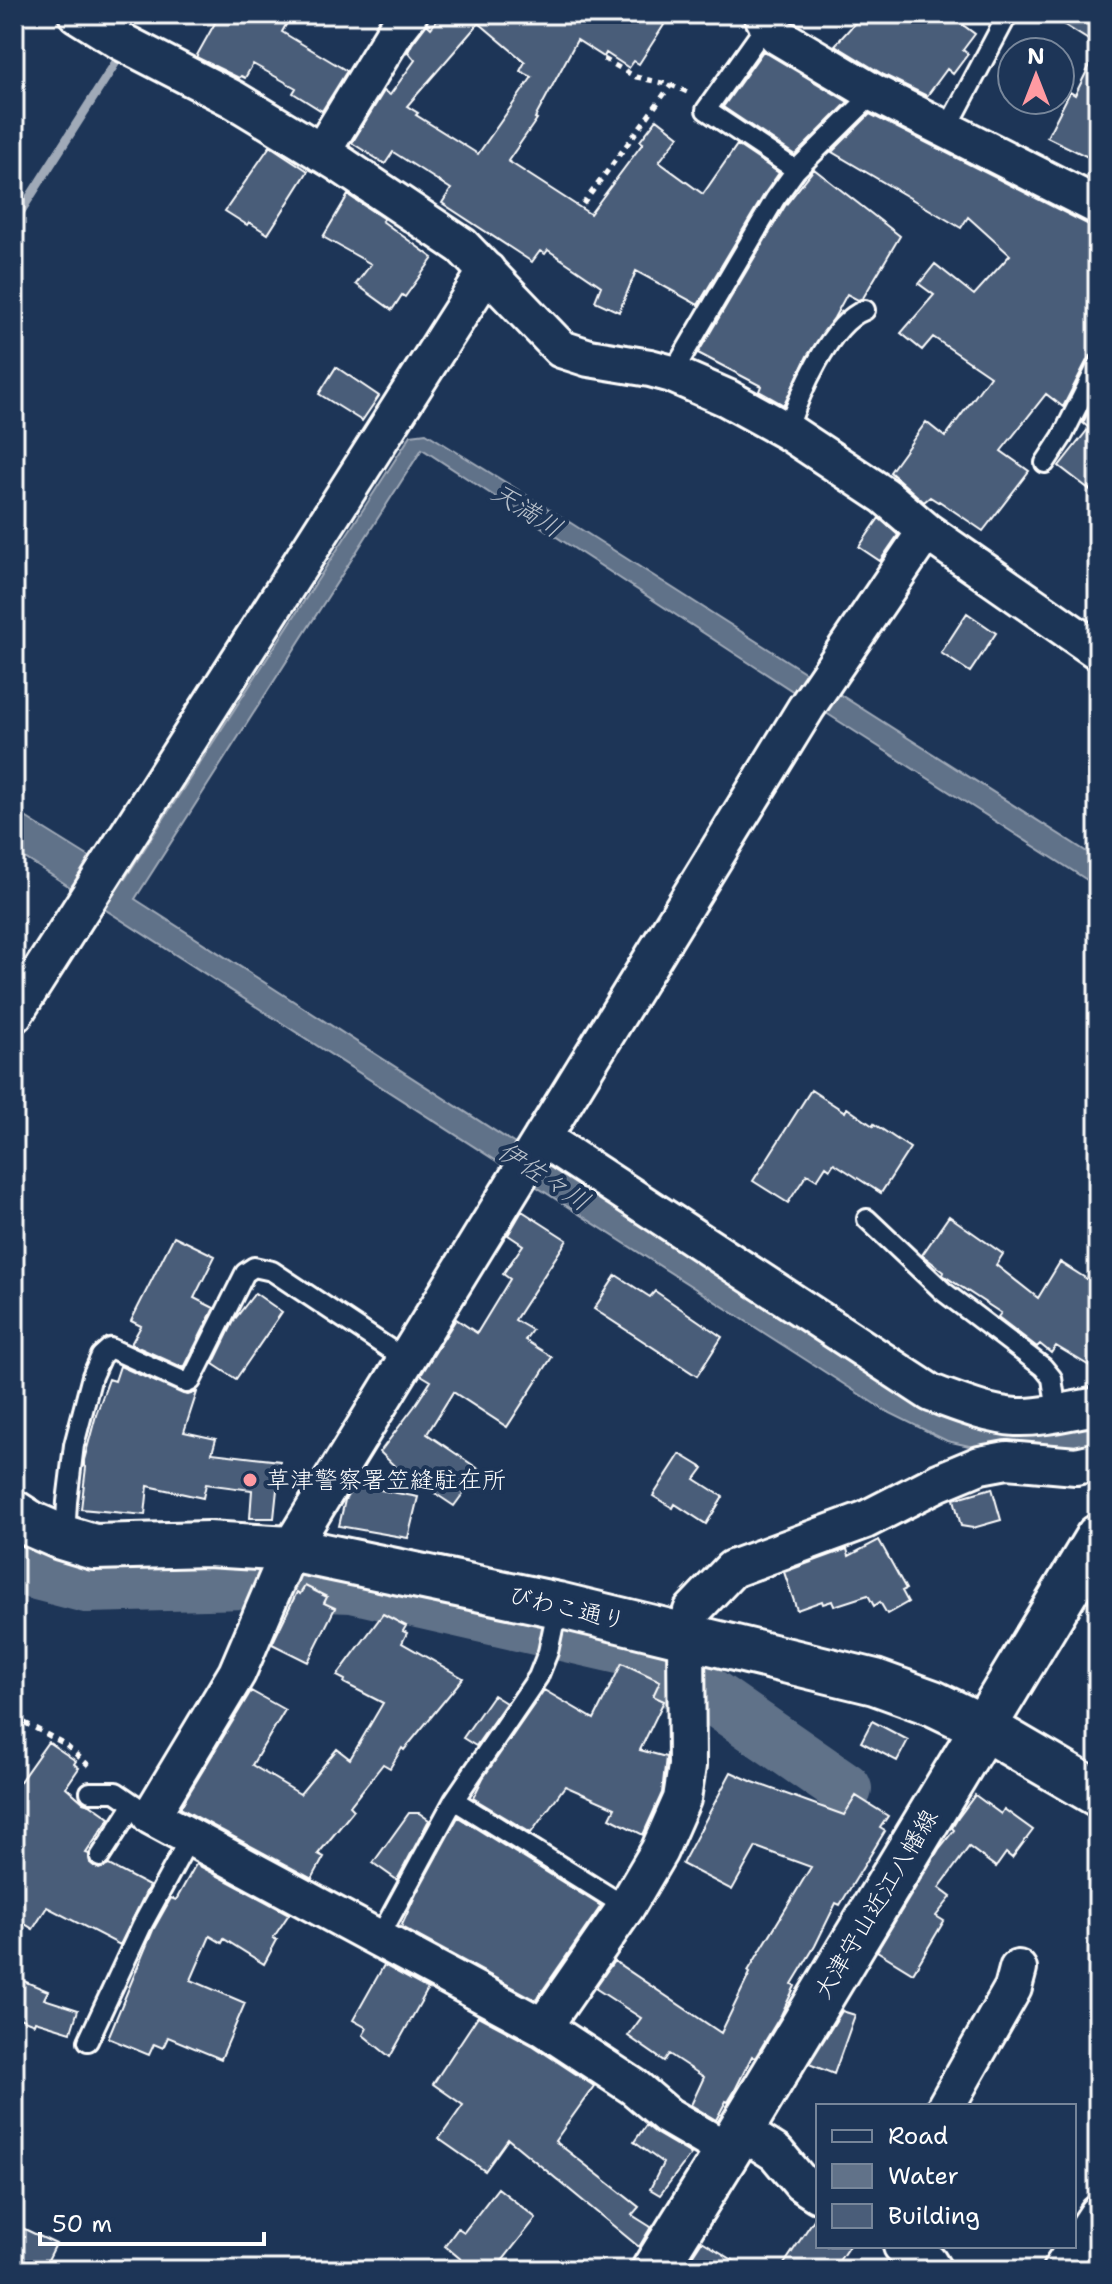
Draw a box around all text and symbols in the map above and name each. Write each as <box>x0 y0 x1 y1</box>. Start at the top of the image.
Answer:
north arrow <box>996 36 1076 116</box>
text: N <box>1027 42 1045 71</box>
water label: 天満川 <box>485 474 570 545</box>
water label: 伊佐々川 <box>491 1133 597 1219</box>
place label: 草津警察署笠縫駐在所 <box>266 1464 506 1496</box>
marker: 草津警察署笠縫駐在所 <box>241 1471 259 1489</box>
street label: びわこ通り <box>505 1579 629 1637</box>
street label: 大津守山近江八幡線 <box>807 1803 945 2005</box>
legend <box>816 2104 1076 2248</box>
text: Road <box>888 2120 948 2152</box>
text: Water <box>888 2160 959 2192</box>
scale bar <box>40 2196 264 2246</box>
text: Building <box>888 2200 980 2232</box>
text: 50 m <box>52 2208 112 2240</box>

